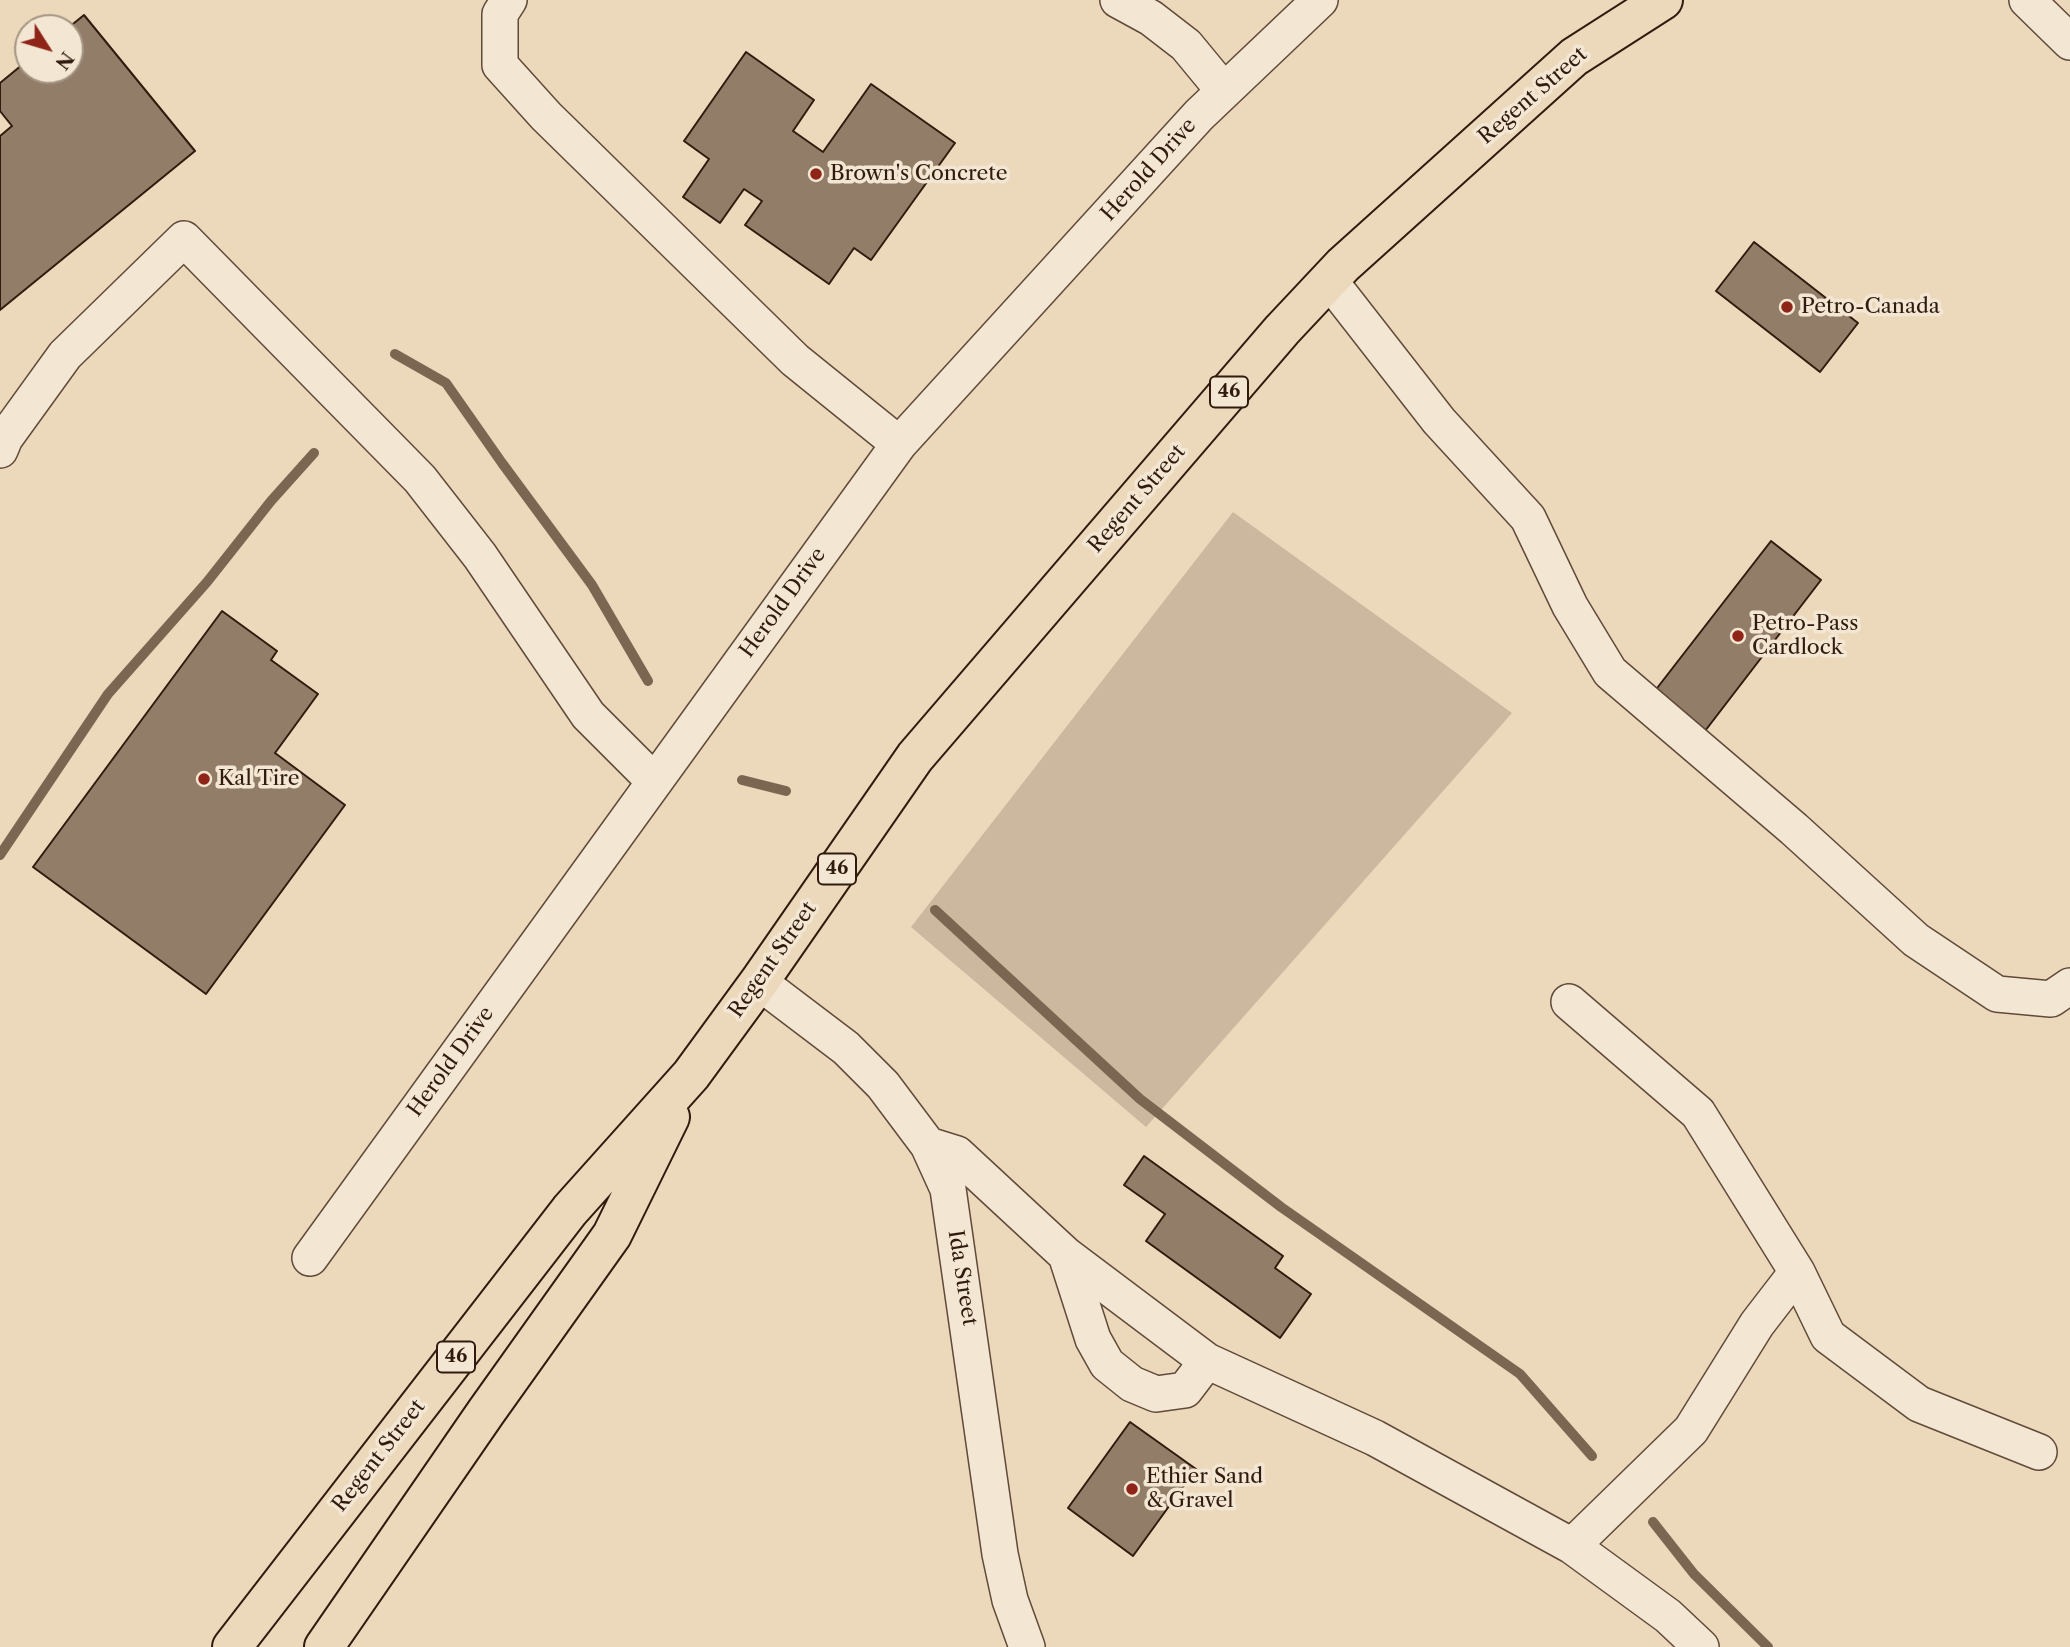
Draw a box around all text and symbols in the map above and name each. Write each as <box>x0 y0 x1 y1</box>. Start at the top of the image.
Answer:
north arrow <box>14 14 84 84</box>
street label: Regent Street <box>1474 42 1592 150</box>
text: N <box>50 47 79 74</box>
street label: Herold Drive <box>1096 113 1202 227</box>
place label: Brown's Concrete <box>830 161 1008 187</box>
marker: Brown's Concrete <box>808 166 824 182</box>
place label: Petro-Canada <box>1801 294 1940 320</box>
marker: Petro-Canada <box>1779 299 1795 315</box>
road number: 46 <box>1210 376 1248 408</box>
street label: Regent Street <box>1083 440 1191 558</box>
street label: Herold Drive <box>735 543 831 663</box>
place label: Petro-Pass Cardlock <box>1752 611 1858 661</box>
marker: Petro-Pass Cardlock <box>1730 628 1746 644</box>
place label: Kal Tire <box>218 766 299 792</box>
marker: Kal Tire <box>196 771 212 787</box>
road number: 46 <box>818 854 856 884</box>
street label: Regent Street <box>724 897 822 1023</box>
street label: Herold Drive <box>403 1002 499 1122</box>
street label: Ida Street <box>942 1228 982 1328</box>
road number: 46 <box>437 1342 475 1372</box>
street label: Regent Street <box>327 1395 431 1517</box>
place label: Ethier Sand & Gravel <box>1146 1464 1263 1514</box>
marker: Ethier Sand & Gravel <box>1124 1481 1140 1497</box>

